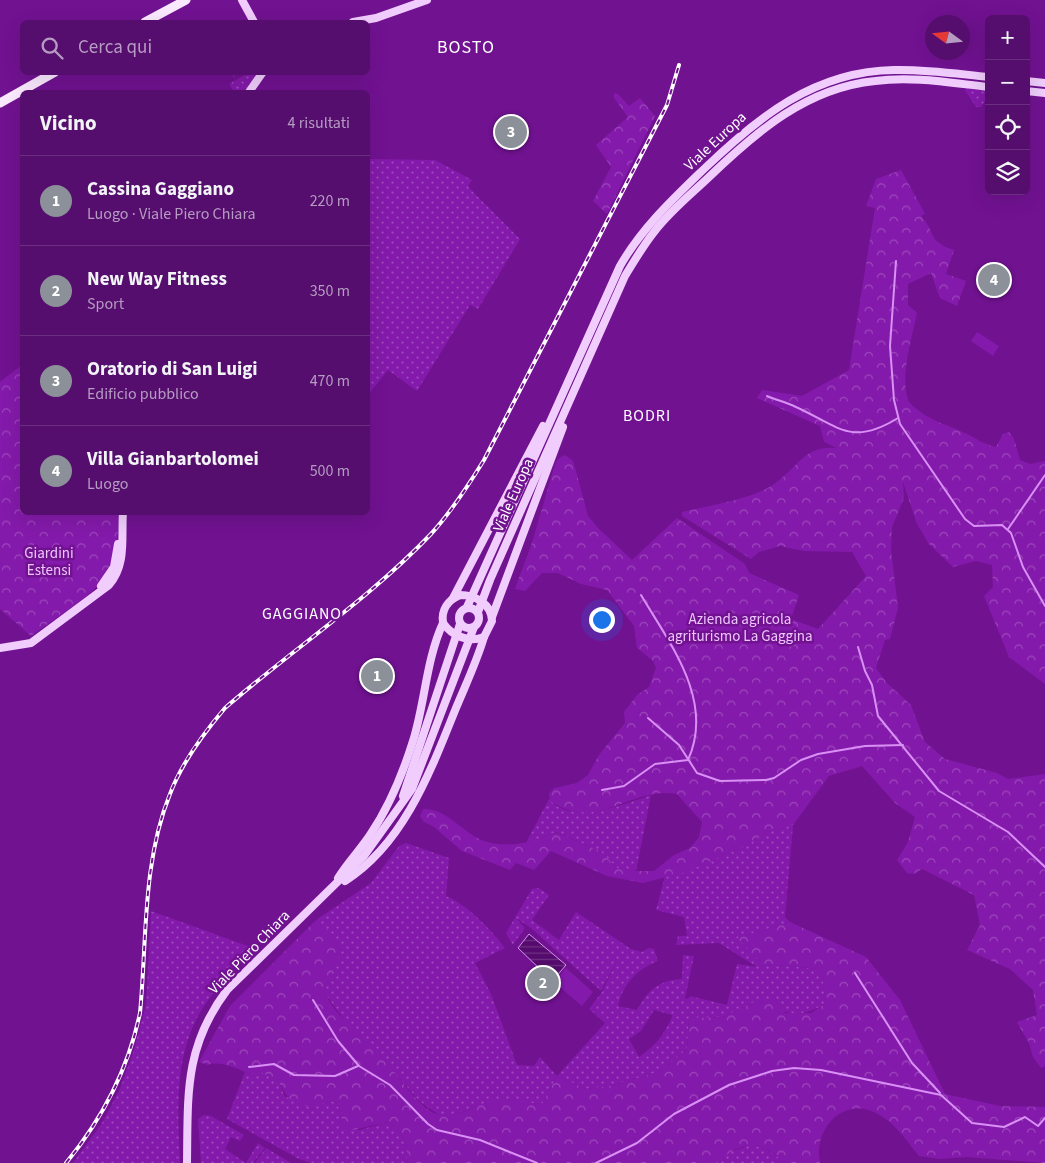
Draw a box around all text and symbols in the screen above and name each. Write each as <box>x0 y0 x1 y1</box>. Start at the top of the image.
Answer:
north arrow <box>925 15 970 60</box>
map controls <box>985 15 1030 195</box>
button: + <box>985 15 1030 60</box>
search box <box>20 20 370 75</box>
icon: search <box>38 34 66 62</box>
text: Cerca qui <box>78 34 152 61</box>
district label: BOSTO <box>437 35 495 60</box>
button: − <box>985 60 1030 105</box>
button: locate <box>985 105 1030 150</box>
street label: Viale Europa <box>680 107 751 176</box>
text: Vicino <box>40 108 97 138</box>
text: 4 risultati <box>288 112 350 134</box>
pin: 3 <box>495 113 527 151</box>
button: layers <box>985 150 1030 195</box>
text: Cassina Gaggiano <box>87 176 234 203</box>
text: 1 <box>52 190 60 212</box>
text: 220 m <box>310 190 350 212</box>
text: Luogo · Viale Piero Chiara <box>87 203 256 225</box>
pin: 4 <box>978 261 1010 299</box>
text: New Way Fitness <box>87 266 227 293</box>
text: 2 <box>52 280 60 302</box>
text: 350 m <box>310 280 350 302</box>
text: Sport <box>87 293 124 315</box>
text: Oratorio di San Luigi <box>87 356 258 383</box>
text: 3 <box>52 370 60 392</box>
text: 470 m <box>310 370 350 392</box>
text: Edificio pubblico <box>87 383 199 405</box>
district label: BODRI <box>623 405 671 427</box>
text: Villa Gianbartolomei <box>87 446 259 473</box>
street label: Viale Europa <box>488 455 539 535</box>
text: 4 <box>52 460 60 482</box>
text: 500 m <box>310 460 350 482</box>
text: Luogo <box>87 473 129 495</box>
park label: Giardini Estensi <box>24 543 74 581</box>
district label: GAGGIANO <box>262 603 342 625</box>
your location <box>589 607 615 633</box>
park label: Azienda agricola agriturismo La Gaggina <box>667 609 813 647</box>
pin: 1 <box>361 657 393 695</box>
street label: Viale Piero Chiara <box>204 906 295 999</box>
pin: 2 <box>527 964 559 1002</box>

